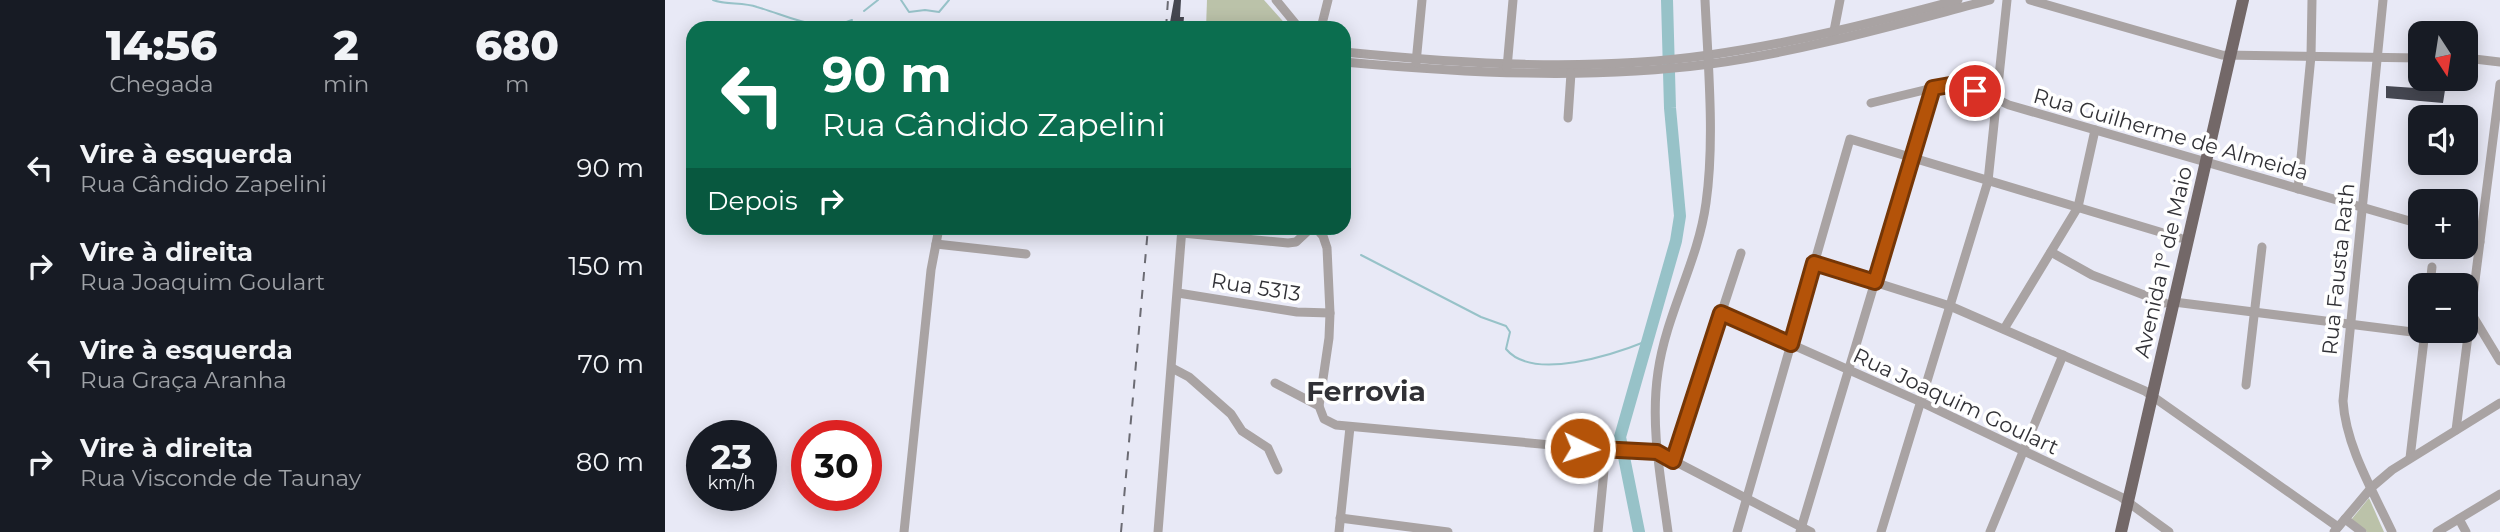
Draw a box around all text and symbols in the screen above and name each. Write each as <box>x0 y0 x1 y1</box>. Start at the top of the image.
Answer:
text: 14:56 <box>106 19 217 71</box>
text: 2 <box>334 19 359 71</box>
text: 680 <box>475 19 559 71</box>
north arrow <box>2408 21 2478 91</box>
map controls <box>2408 21 2478 343</box>
text: 90 m <box>822 45 952 104</box>
icon: left <box>707 49 798 140</box>
pin <box>1945 61 2005 121</box>
text: Chegada <box>109 70 214 98</box>
text: min <box>323 70 369 98</box>
text: m <box>505 70 529 98</box>
icon: arrive <box>1956 72 1994 110</box>
street label: Rua Guilherme de Almeida <box>2031 83 2311 185</box>
text: Rua Cândido Zapelini <box>822 105 1166 144</box>
button: sound <box>2408 105 2478 175</box>
text: Vire à esquerda <box>80 138 293 170</box>
icon: left <box>21 149 59 187</box>
text: 90 m <box>577 152 644 184</box>
street label: Avenida 1º de Maio <box>2129 164 2197 360</box>
text: Rua Cândido Zapelini <box>80 170 327 198</box>
icon: right <box>812 182 850 220</box>
street label: Rua Fausta Rath <box>2317 182 2359 356</box>
text: Depois <box>707 185 798 217</box>
button: + <box>2408 189 2478 259</box>
text: Vire à direita <box>80 236 253 268</box>
icon: right <box>21 247 59 285</box>
text: 150 m <box>568 250 644 282</box>
text: Rua Joaquim Goulart <box>80 268 325 296</box>
street label: Rua 5313 <box>1209 268 1303 306</box>
button: − <box>2408 273 2478 343</box>
text: Vire à esquerda <box>80 334 293 366</box>
street label: Rua Joaquim Goulart <box>1849 342 2063 460</box>
icon: left <box>21 345 59 383</box>
text: 70 m <box>578 348 644 380</box>
text: Rua Graça Aranha <box>80 366 287 394</box>
district label: Ferrovia <box>1306 374 1426 408</box>
position arrow <box>1543 411 1617 485</box>
speed limit sign: 30 <box>791 420 882 511</box>
text: Vire à direita <box>80 432 253 464</box>
text: 23 <box>711 435 752 478</box>
icon: right <box>21 443 59 481</box>
text: 80 m <box>576 446 644 478</box>
text: Rua Visconde de Taunay <box>80 464 361 492</box>
text: km/h <box>707 472 756 494</box>

